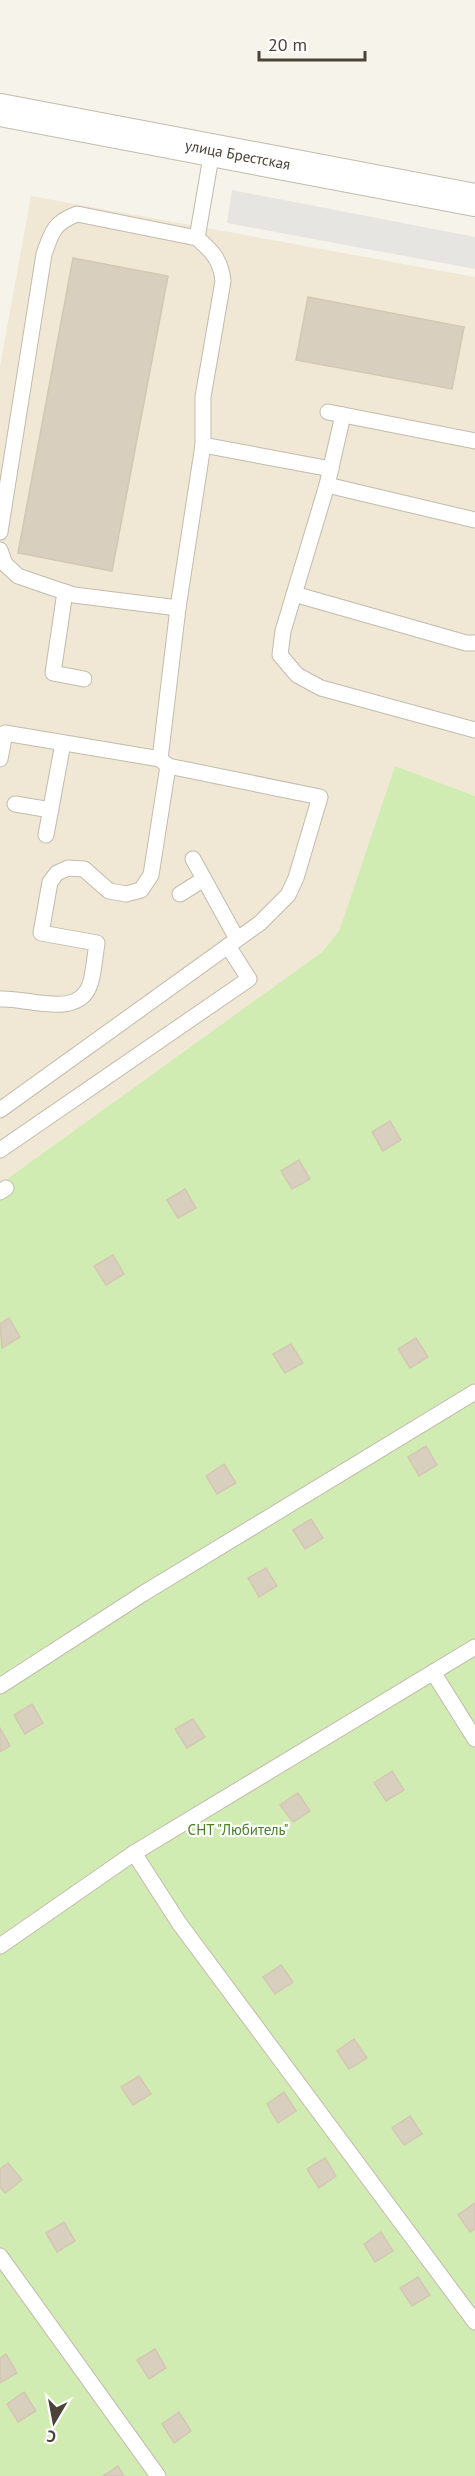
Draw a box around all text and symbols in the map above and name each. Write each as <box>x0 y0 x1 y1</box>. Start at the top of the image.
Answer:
scale bar <box>259 24 366 62</box>
text: 20 m <box>268 33 307 56</box>
street label: улица Брестская <box>184 135 292 174</box>
park label: СНТ "Любитель" <box>188 1820 288 1839</box>
north arrow <box>24 2392 84 2452</box>
text: С <box>45 2426 58 2447</box>

